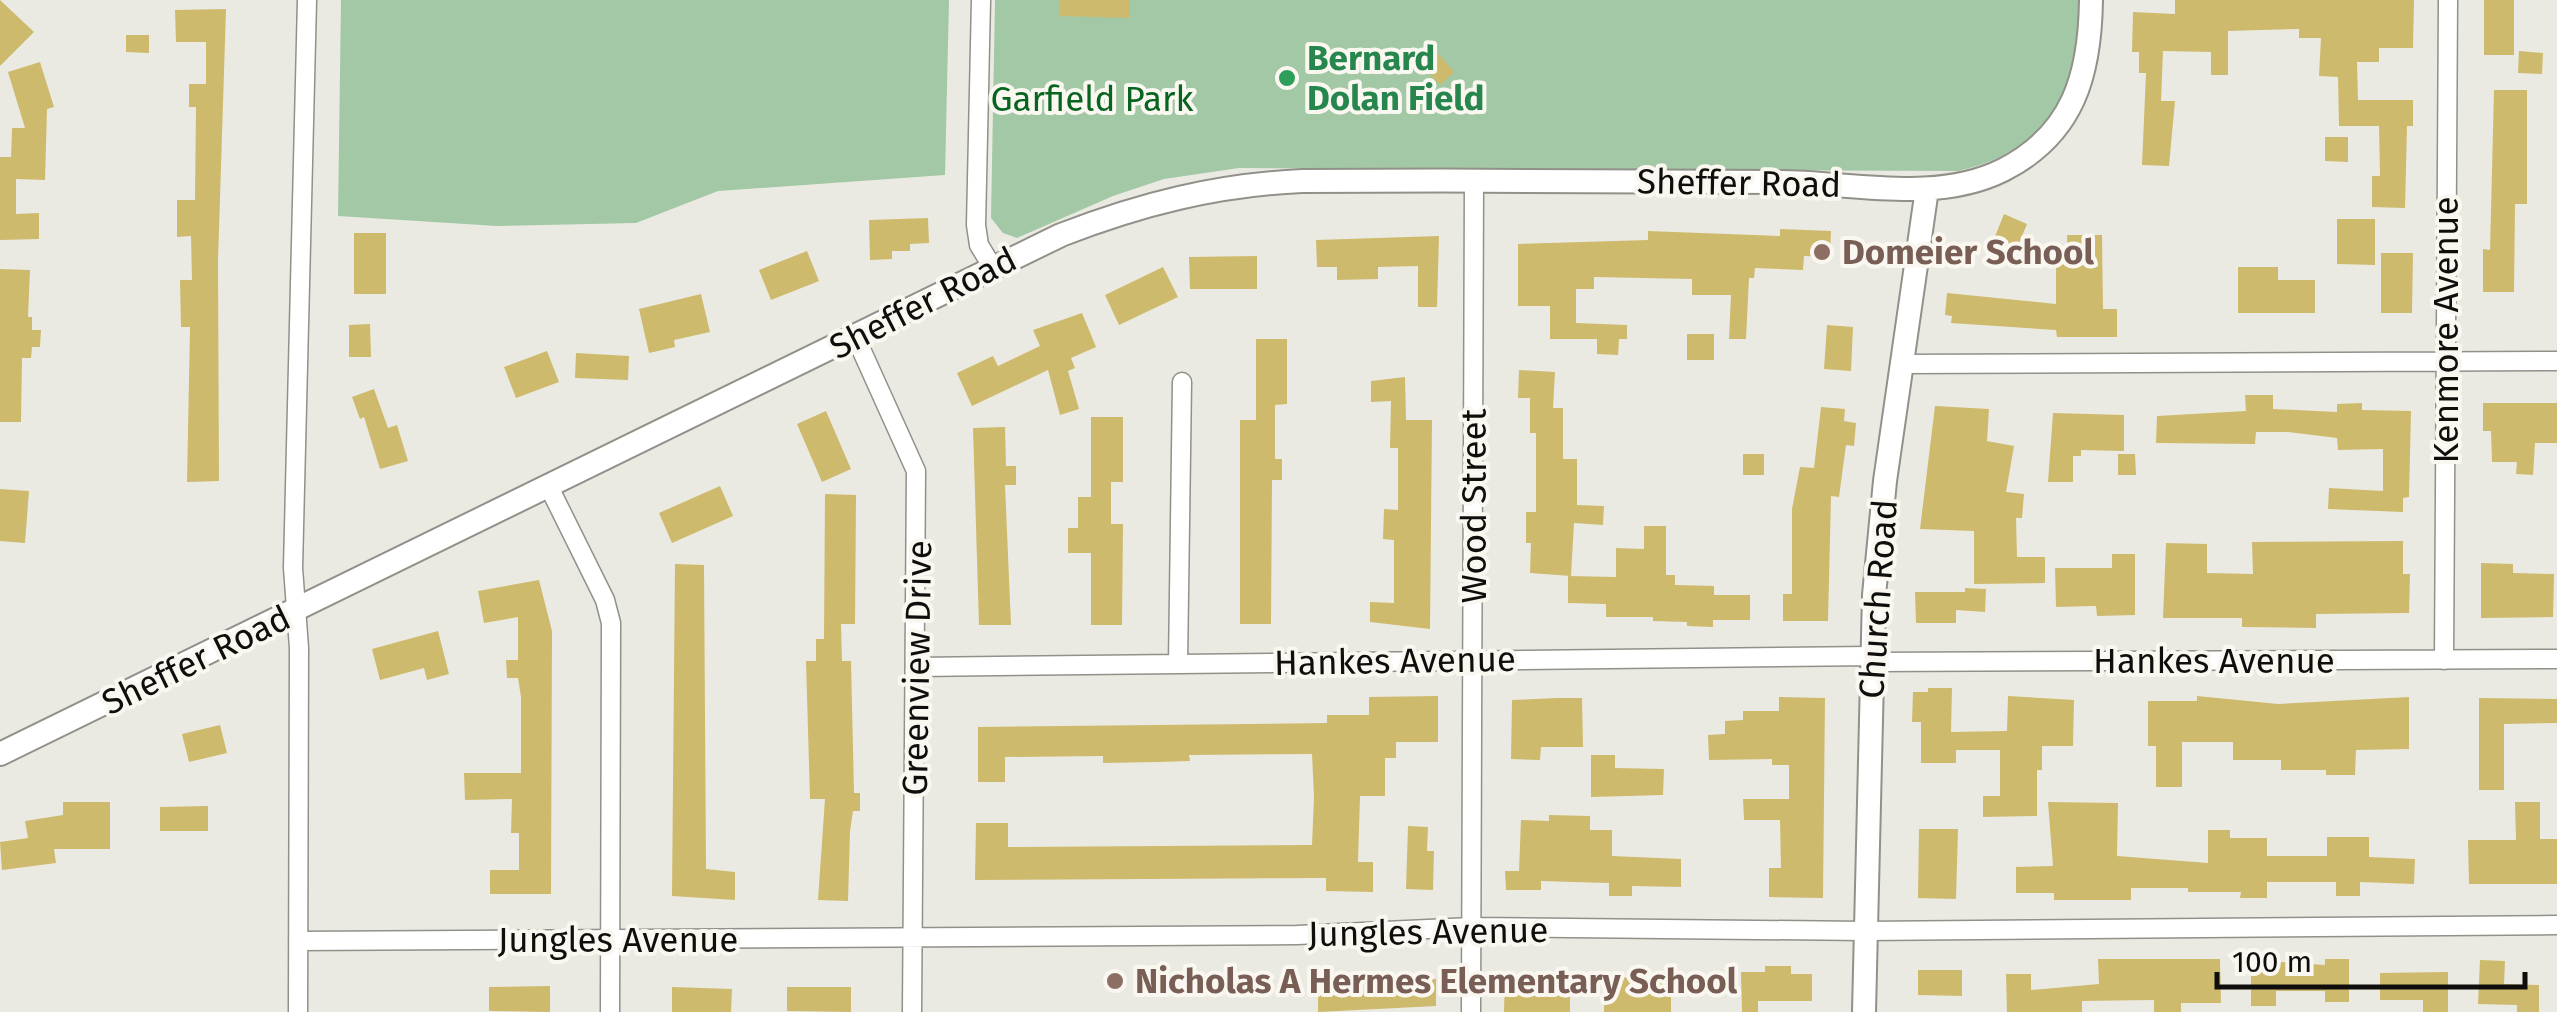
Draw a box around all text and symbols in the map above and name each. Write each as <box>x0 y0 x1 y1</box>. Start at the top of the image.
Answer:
place label: Bernard Dolan Field <box>1307 37 1485 119</box>
marker: Bernard Dolan Field <box>1276 67 1298 89</box>
park label: Garfield Park <box>990 78 1194 120</box>
street label: Sheffer Road <box>1636 160 1842 206</box>
street label: Kenmore Avenue <box>2425 196 2467 464</box>
place label: Domeier School <box>1842 231 2095 273</box>
street label: Sheffer Road <box>822 238 1024 368</box>
marker: Domeier School <box>1811 241 1833 263</box>
street label: Wood Street <box>1453 408 1495 603</box>
street label: Church Road <box>1850 498 1906 700</box>
street label: Greenview Drive <box>894 540 940 796</box>
street label: Sheffer Road <box>95 596 297 724</box>
street label: Hankes Avenue <box>1274 638 1516 684</box>
street label: Hankes Avenue <box>2093 640 2335 682</box>
street label: Jungles Avenue <box>1307 909 1549 955</box>
street label: Jungles Avenue <box>498 919 738 961</box>
scale bar <box>2217 927 2524 989</box>
text: 100 m <box>2232 944 2312 980</box>
place label: Nicholas A Hermes Elementary School <box>1135 960 1738 1002</box>
marker: Nicholas A Hermes Elementary School <box>1104 970 1126 992</box>

